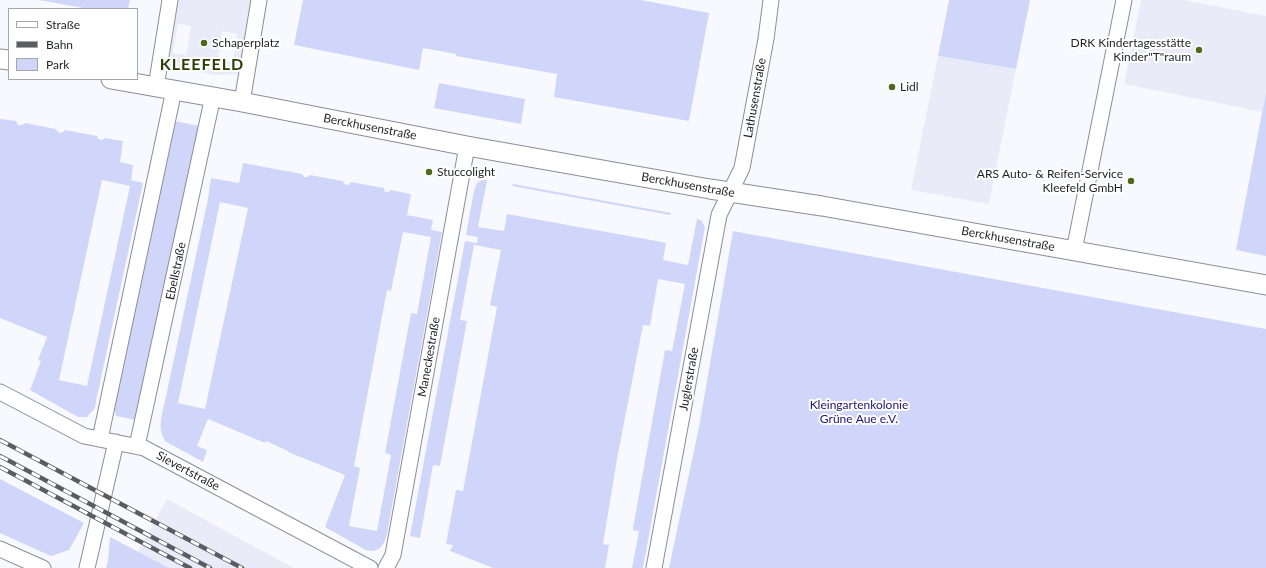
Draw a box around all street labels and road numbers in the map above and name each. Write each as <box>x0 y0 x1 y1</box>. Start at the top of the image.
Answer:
street label: Lathusenstraße <box>741 57 769 139</box>
street label: Berckhusenstraße <box>322 111 418 143</box>
street label: Berckhusenstraße <box>640 170 736 200</box>
street label: Berckhusenstraße <box>960 224 1056 254</box>
street label: Ebellstraße <box>163 241 189 301</box>
street label: Maneckestraße <box>415 316 443 398</box>
street label: Juglerstraße <box>676 346 702 412</box>
street label: Sievertstraße <box>154 448 222 494</box>

